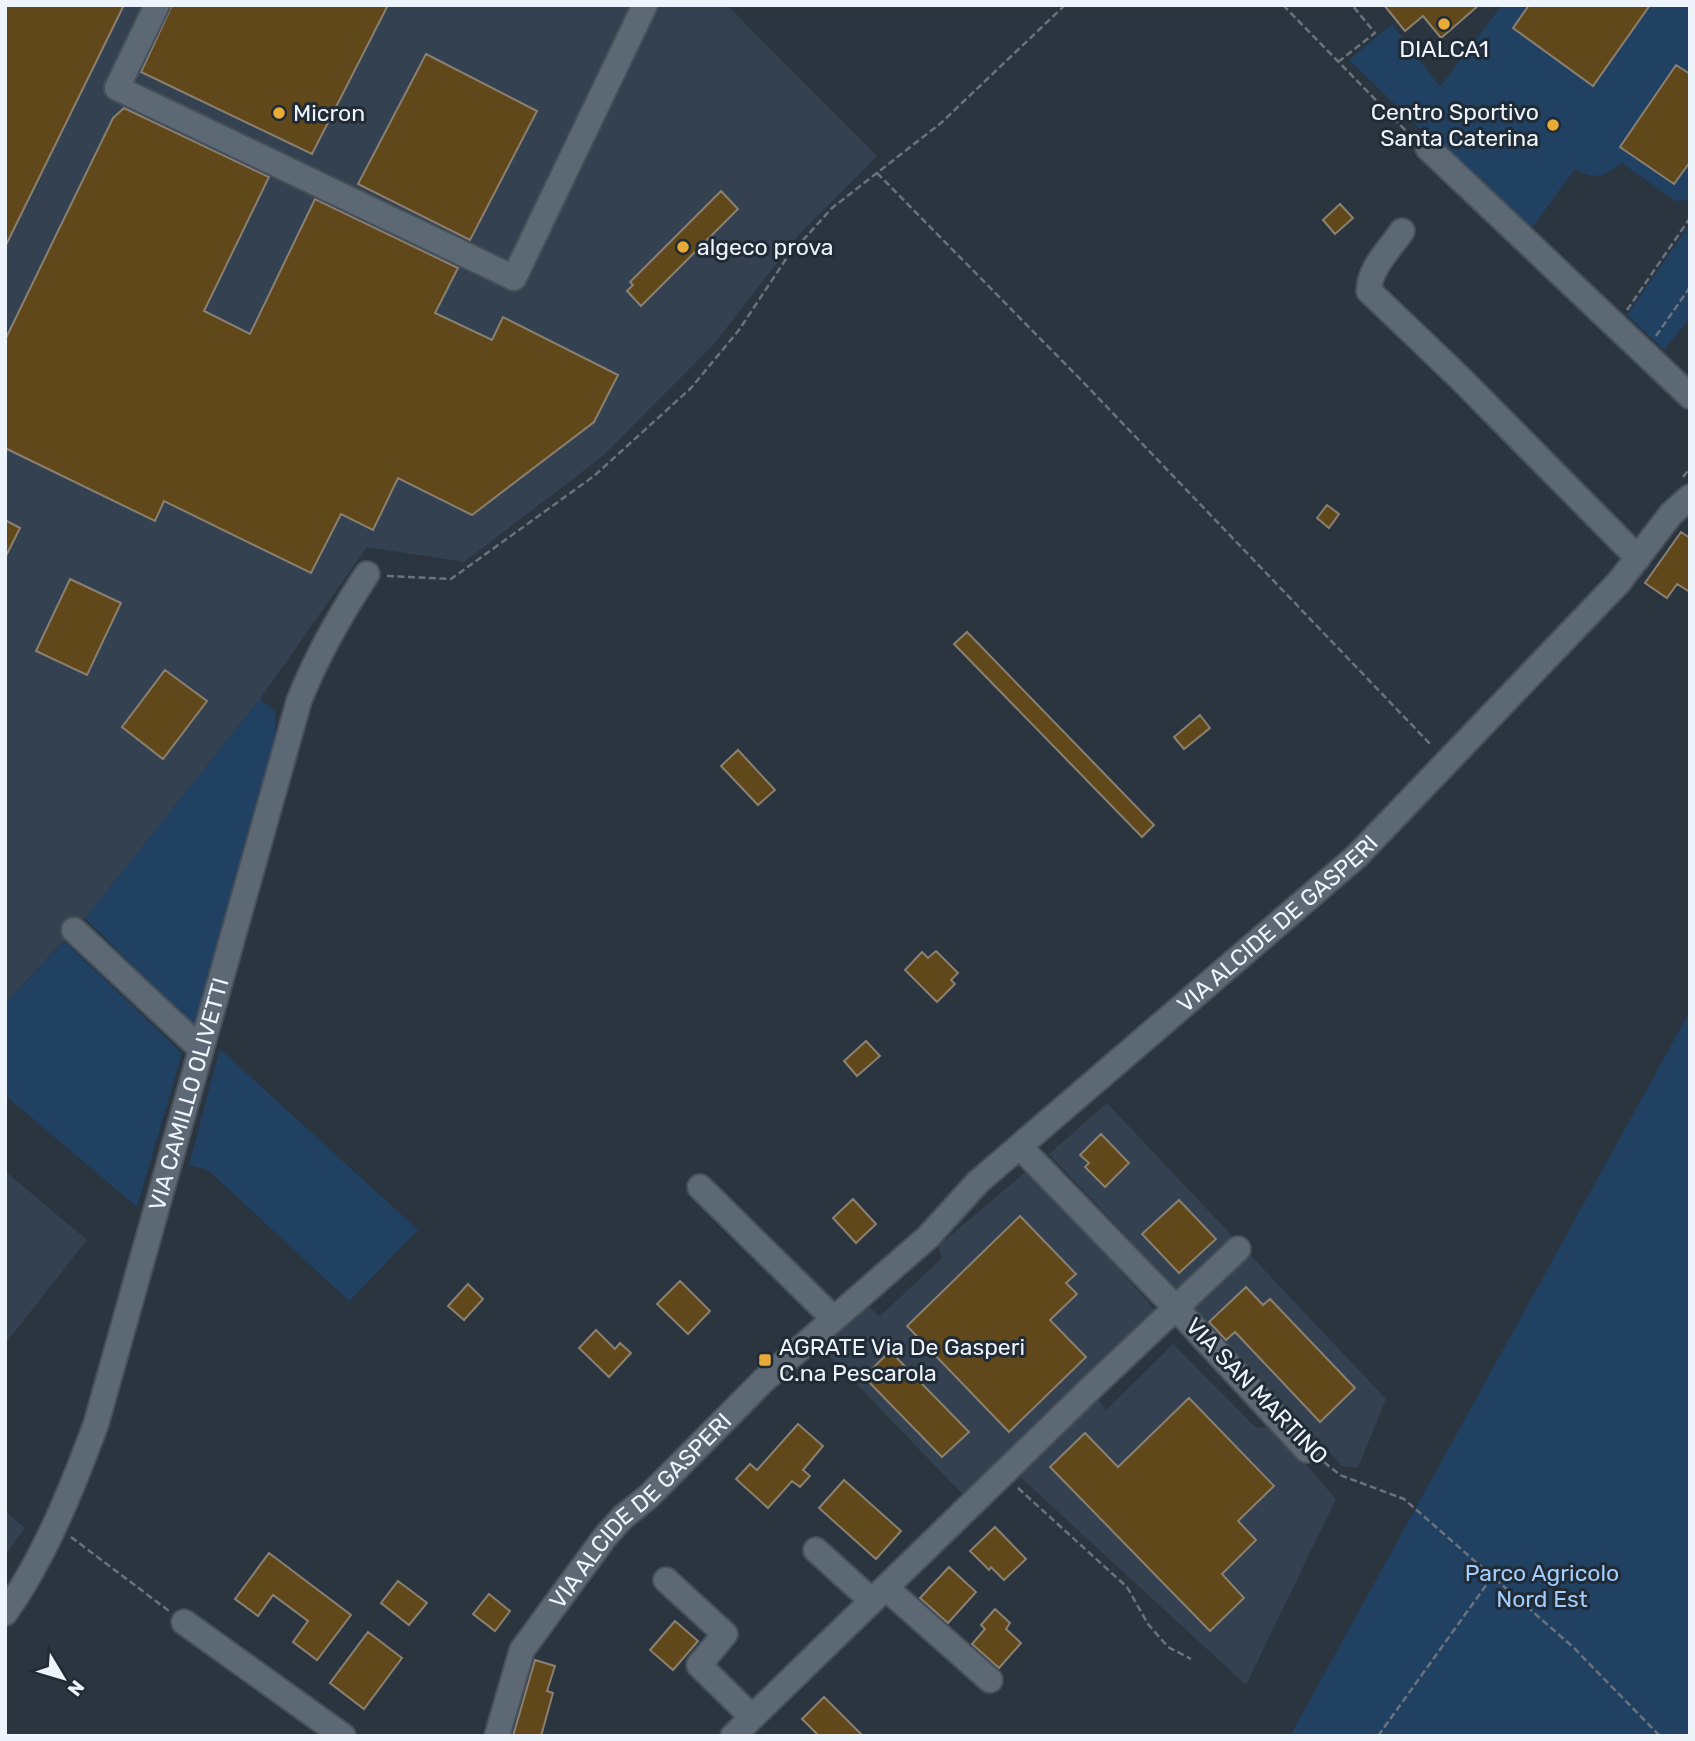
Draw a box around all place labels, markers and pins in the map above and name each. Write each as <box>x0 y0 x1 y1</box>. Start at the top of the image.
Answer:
marker: DIALCA1 <box>1436 16 1452 32</box>
place label: DIALCA1 <box>1399 35 1489 63</box>
place label: Centro Sportivo Santa Caterina <box>1371 98 1539 152</box>
place label: Micron <box>293 99 365 127</box>
marker: Micron <box>271 105 287 121</box>
marker: Centro Sportivo Santa Caterina <box>1545 117 1561 133</box>
place label: algeco prova <box>697 233 833 261</box>
marker: algeco prova <box>675 239 691 255</box>
place label: AGRATE Via De Gasperi C.na Pescarola <box>779 1333 1025 1387</box>
marker: AGRATE Via De Gasperi C.na Pescarola <box>757 1352 773 1368</box>

